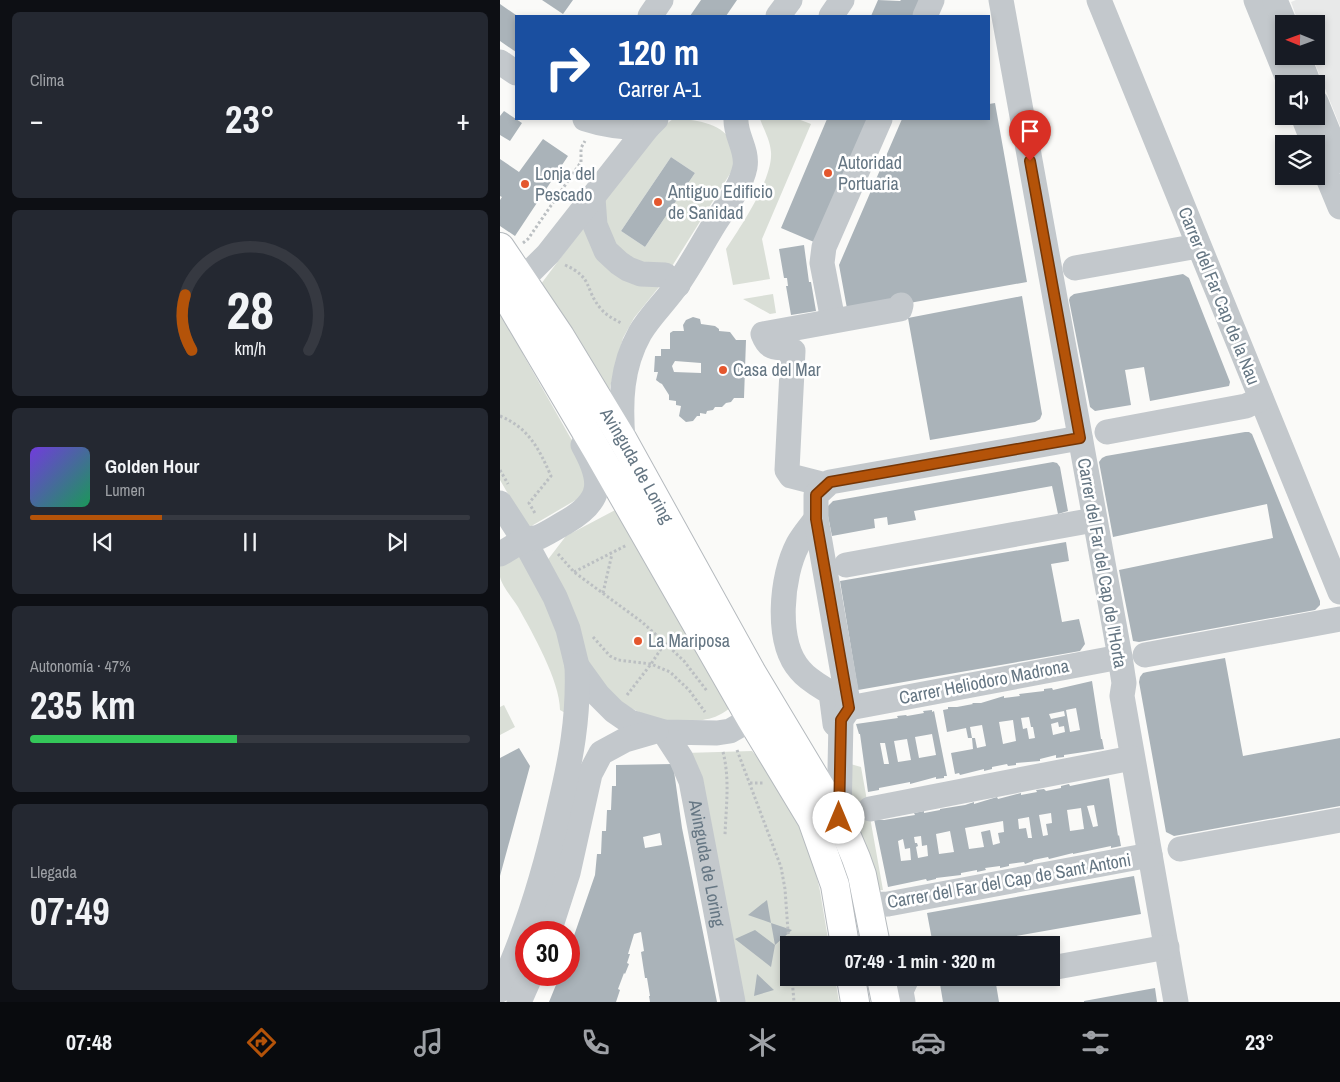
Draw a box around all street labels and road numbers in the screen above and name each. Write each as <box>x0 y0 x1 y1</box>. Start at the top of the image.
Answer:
street label: Carrer del Far Cap de la Nau <box>1172 203 1267 388</box>
street label: Avinguda de Loring <box>594 402 680 528</box>
street label: Carrer del Far del Cap de l'Horta <box>1072 456 1133 670</box>
street label: Carrer Heliodoro Madrona <box>897 653 1071 710</box>
street label: Avinguda de Loring <box>683 797 732 930</box>
street label: Carrer del Far del Cap de Sant Antoni <box>885 847 1133 914</box>

